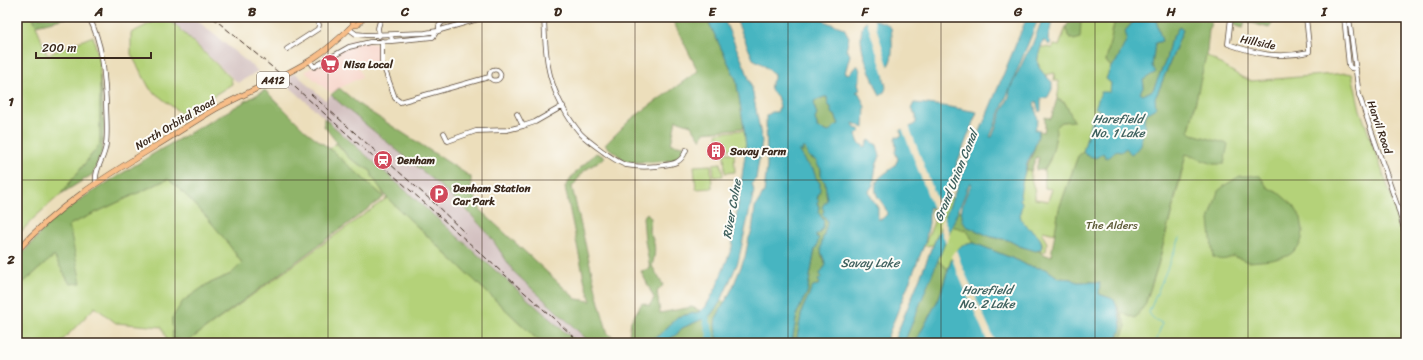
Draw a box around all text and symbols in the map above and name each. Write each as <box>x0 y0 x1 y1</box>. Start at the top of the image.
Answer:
text: A <box>94 0 103 23</box>
text: B <box>248 0 257 23</box>
text: C <box>400 0 410 23</box>
text: D <box>554 0 562 23</box>
text: E <box>708 0 717 23</box>
text: F <box>860 0 869 23</box>
text: G <box>1013 0 1023 23</box>
text: H <box>1165 0 1176 23</box>
text: I <box>1320 0 1328 23</box>
street label: Hillside <box>1238 29 1278 56</box>
scale bar <box>36 34 151 60</box>
text: 200 m <box>42 37 76 59</box>
supermarket icon: Nisa Local <box>319 53 341 75</box>
place label: Nisa Local <box>343 55 394 74</box>
road number: A412 <box>257 72 289 88</box>
text: 1 <box>8 90 14 113</box>
street label: North Orbital Road <box>131 91 220 155</box>
street label: Harvil Road <box>1362 98 1398 158</box>
water label: Harefield No. 1 Lake <box>1091 108 1147 144</box>
water label: Grand Union Canal <box>928 124 985 225</box>
building icon: Savay Farm <box>705 140 727 162</box>
place label: Savay Farm <box>729 142 787 161</box>
station icon: Denham <box>372 149 394 171</box>
place label: Denham <box>397 151 435 170</box>
water label: River Colne <box>716 176 748 240</box>
place label: Denham Station Car Park <box>452 179 530 211</box>
parking icon: Denham Station Car Park <box>428 183 450 205</box>
park label: The Alders <box>1086 216 1139 235</box>
text: 2 <box>6 248 15 271</box>
water label: Savay Lake <box>841 252 901 274</box>
water label: Harefield No. 2 Lake <box>960 279 1016 315</box>

